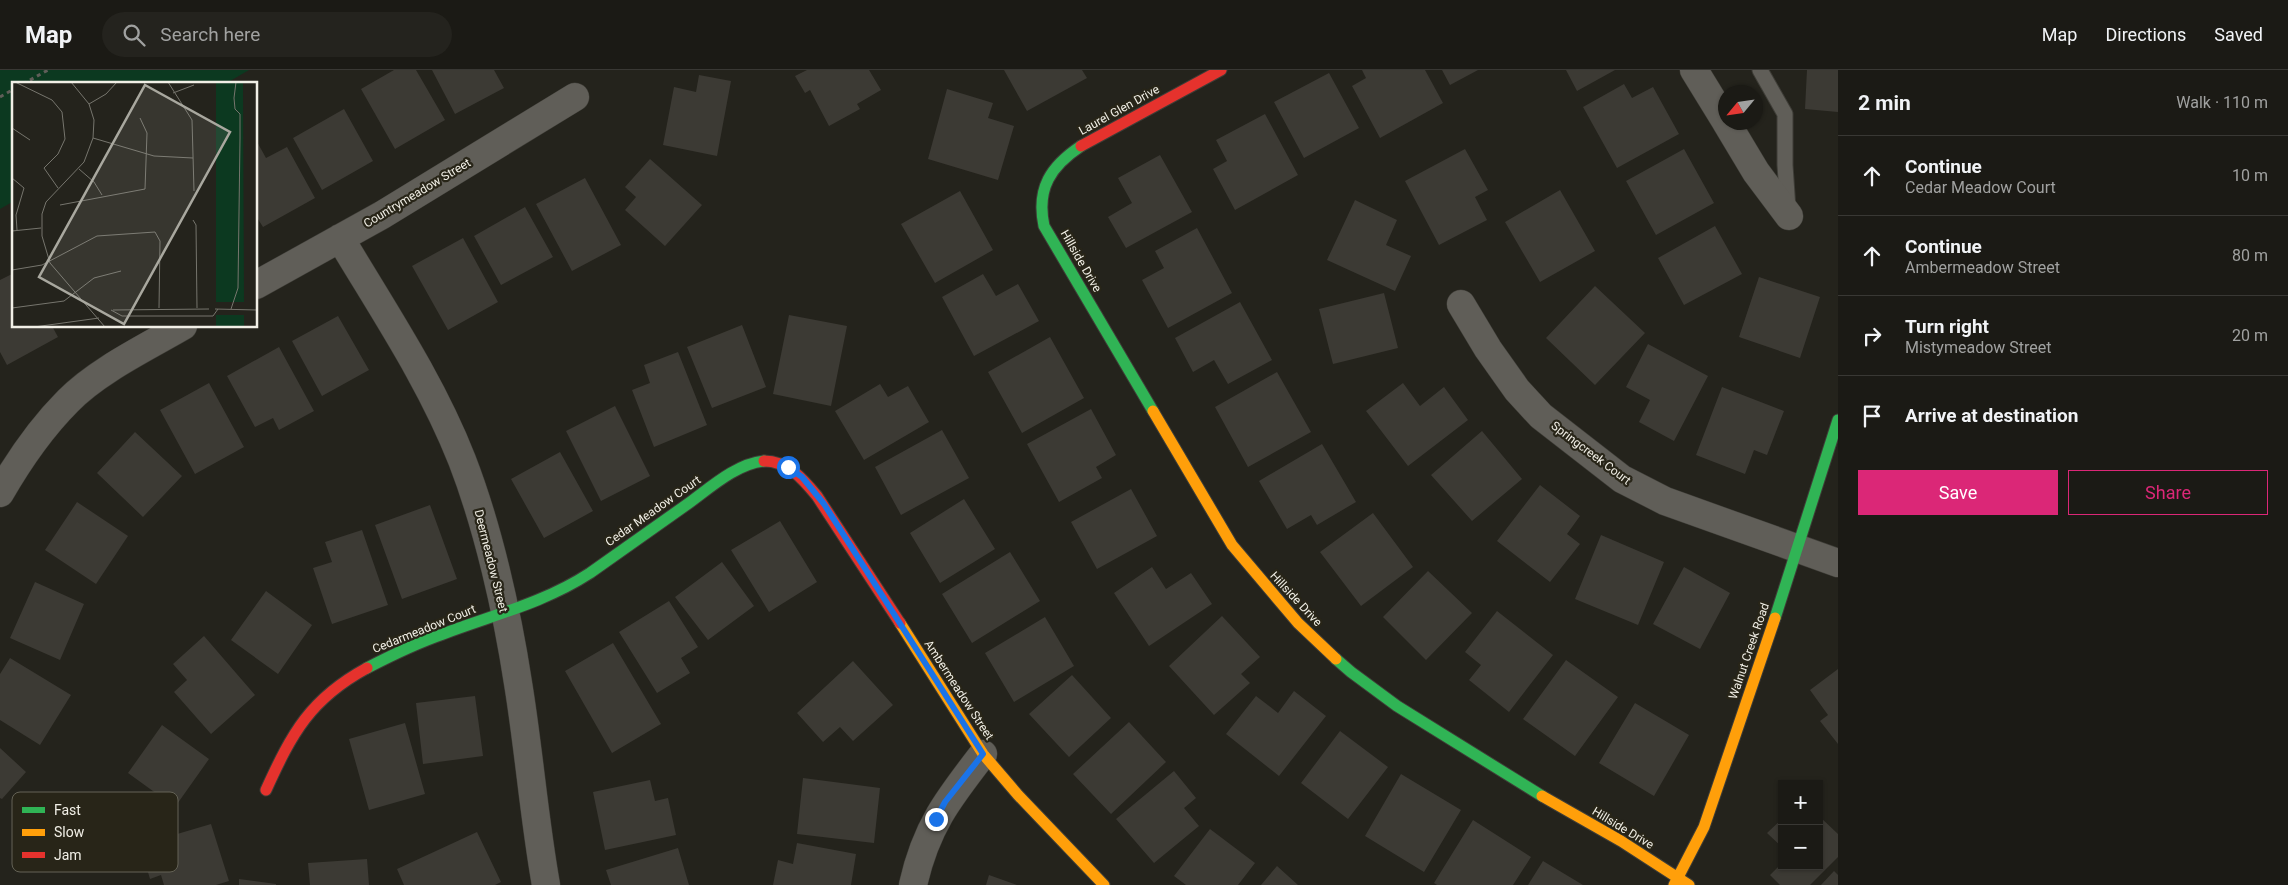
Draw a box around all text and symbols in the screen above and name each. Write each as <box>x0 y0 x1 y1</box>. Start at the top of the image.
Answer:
search box <box>102 12 452 57</box>
text: Map <box>25 21 72 49</box>
icon: search <box>120 21 148 49</box>
text: Search here <box>160 23 260 46</box>
text: Map <box>2042 24 2077 45</box>
text: Directions <box>2105 24 2186 45</box>
text: Saved <box>2214 24 2263 45</box>
inset map <box>12 82 258 328</box>
street label: Laurel Glen Drive <box>1076 82 1162 138</box>
north arrow <box>1718 85 1763 130</box>
text: 2 min <box>1858 91 1911 115</box>
text: Walk · 110 m <box>2176 93 2268 112</box>
street label: Countrymeadow Street <box>361 155 473 231</box>
text: Continue <box>1905 155 1982 178</box>
icon: ahead <box>1858 162 1886 190</box>
text: 10 m <box>2232 166 2268 185</box>
text: Cedar Meadow Court <box>1905 178 2056 197</box>
street label: Hillside Drive <box>1058 227 1104 295</box>
text: Continue <box>1905 235 1982 258</box>
icon: ahead <box>1858 242 1886 270</box>
text: 80 m <box>2232 246 2268 265</box>
text: Ambermeadow Street <box>1905 258 2060 277</box>
text: Turn right <box>1905 315 1989 338</box>
icon: right <box>1858 322 1886 350</box>
text: 20 m <box>2232 326 2268 345</box>
text: Mistymeadow Street <box>1905 338 2052 357</box>
icon: arrive <box>1858 402 1886 430</box>
text: Arrive at destination <box>1905 404 2078 427</box>
street label: Springcreek Court <box>1549 419 1634 487</box>
route start <box>777 456 800 479</box>
button: Save <box>1858 470 2058 515</box>
button: Share <box>2068 470 2268 515</box>
street label: Cedar Meadow Court <box>603 473 703 549</box>
street label: Deermeadow Street <box>471 508 511 614</box>
street label: Hillside Drive <box>1267 569 1325 629</box>
street label: Walnut Creek Road <box>1726 601 1772 701</box>
street label: Cedarmeadow Court <box>370 602 478 656</box>
street label: Ambermeadow Street <box>921 637 997 743</box>
map controls <box>1778 780 1823 870</box>
button: + <box>1778 780 1823 825</box>
legend <box>12 792 178 872</box>
text: Fast <box>54 802 81 818</box>
street label: Hillside Drive <box>1590 804 1656 852</box>
route end <box>925 808 948 831</box>
text: Slow <box>54 824 85 840</box>
button: − <box>1778 825 1823 870</box>
text: Jam <box>54 847 82 863</box>

